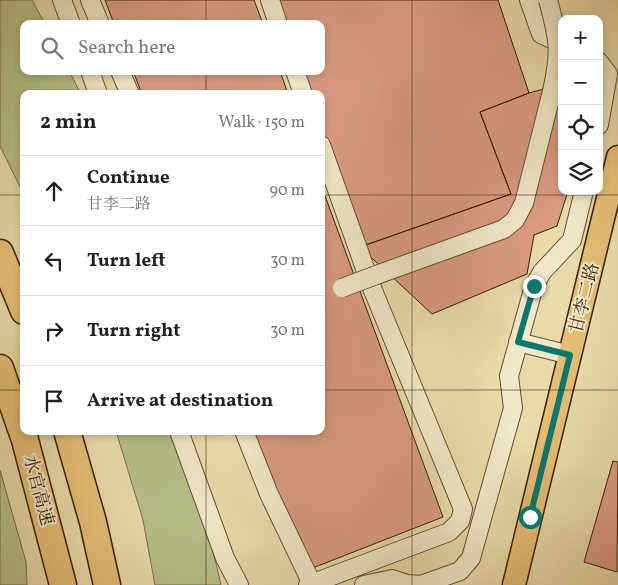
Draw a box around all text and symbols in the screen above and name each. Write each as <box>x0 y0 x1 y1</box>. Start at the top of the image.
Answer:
map controls <box>558 15 603 195</box>
button: + <box>558 15 603 60</box>
search box <box>20 20 325 75</box>
icon: search <box>38 34 66 62</box>
text: Search here <box>78 35 175 61</box>
button: − <box>558 60 603 105</box>
button: locate <box>558 105 603 150</box>
text: 2 min <box>40 108 97 137</box>
text: Walk · 150 m <box>219 112 305 134</box>
button: layers <box>558 150 603 195</box>
text: Continue <box>87 165 170 191</box>
icon: ahead <box>40 177 68 205</box>
text: 90 m <box>269 180 305 202</box>
text: 甘李二路 <box>87 194 151 216</box>
icon: left <box>40 247 68 275</box>
text: Turn left <box>87 248 166 274</box>
text: 30 m <box>270 250 305 272</box>
street label: 甘李二路 <box>565 260 606 336</box>
route end <box>523 275 546 298</box>
icon: right <box>40 317 68 345</box>
text: Turn right <box>87 318 180 344</box>
text: 30 m <box>270 320 305 342</box>
icon: arrive <box>40 387 68 415</box>
text: Arrive at destination <box>87 388 273 414</box>
street label: 水官高速 <box>16 452 59 528</box>
route start <box>519 506 542 529</box>

